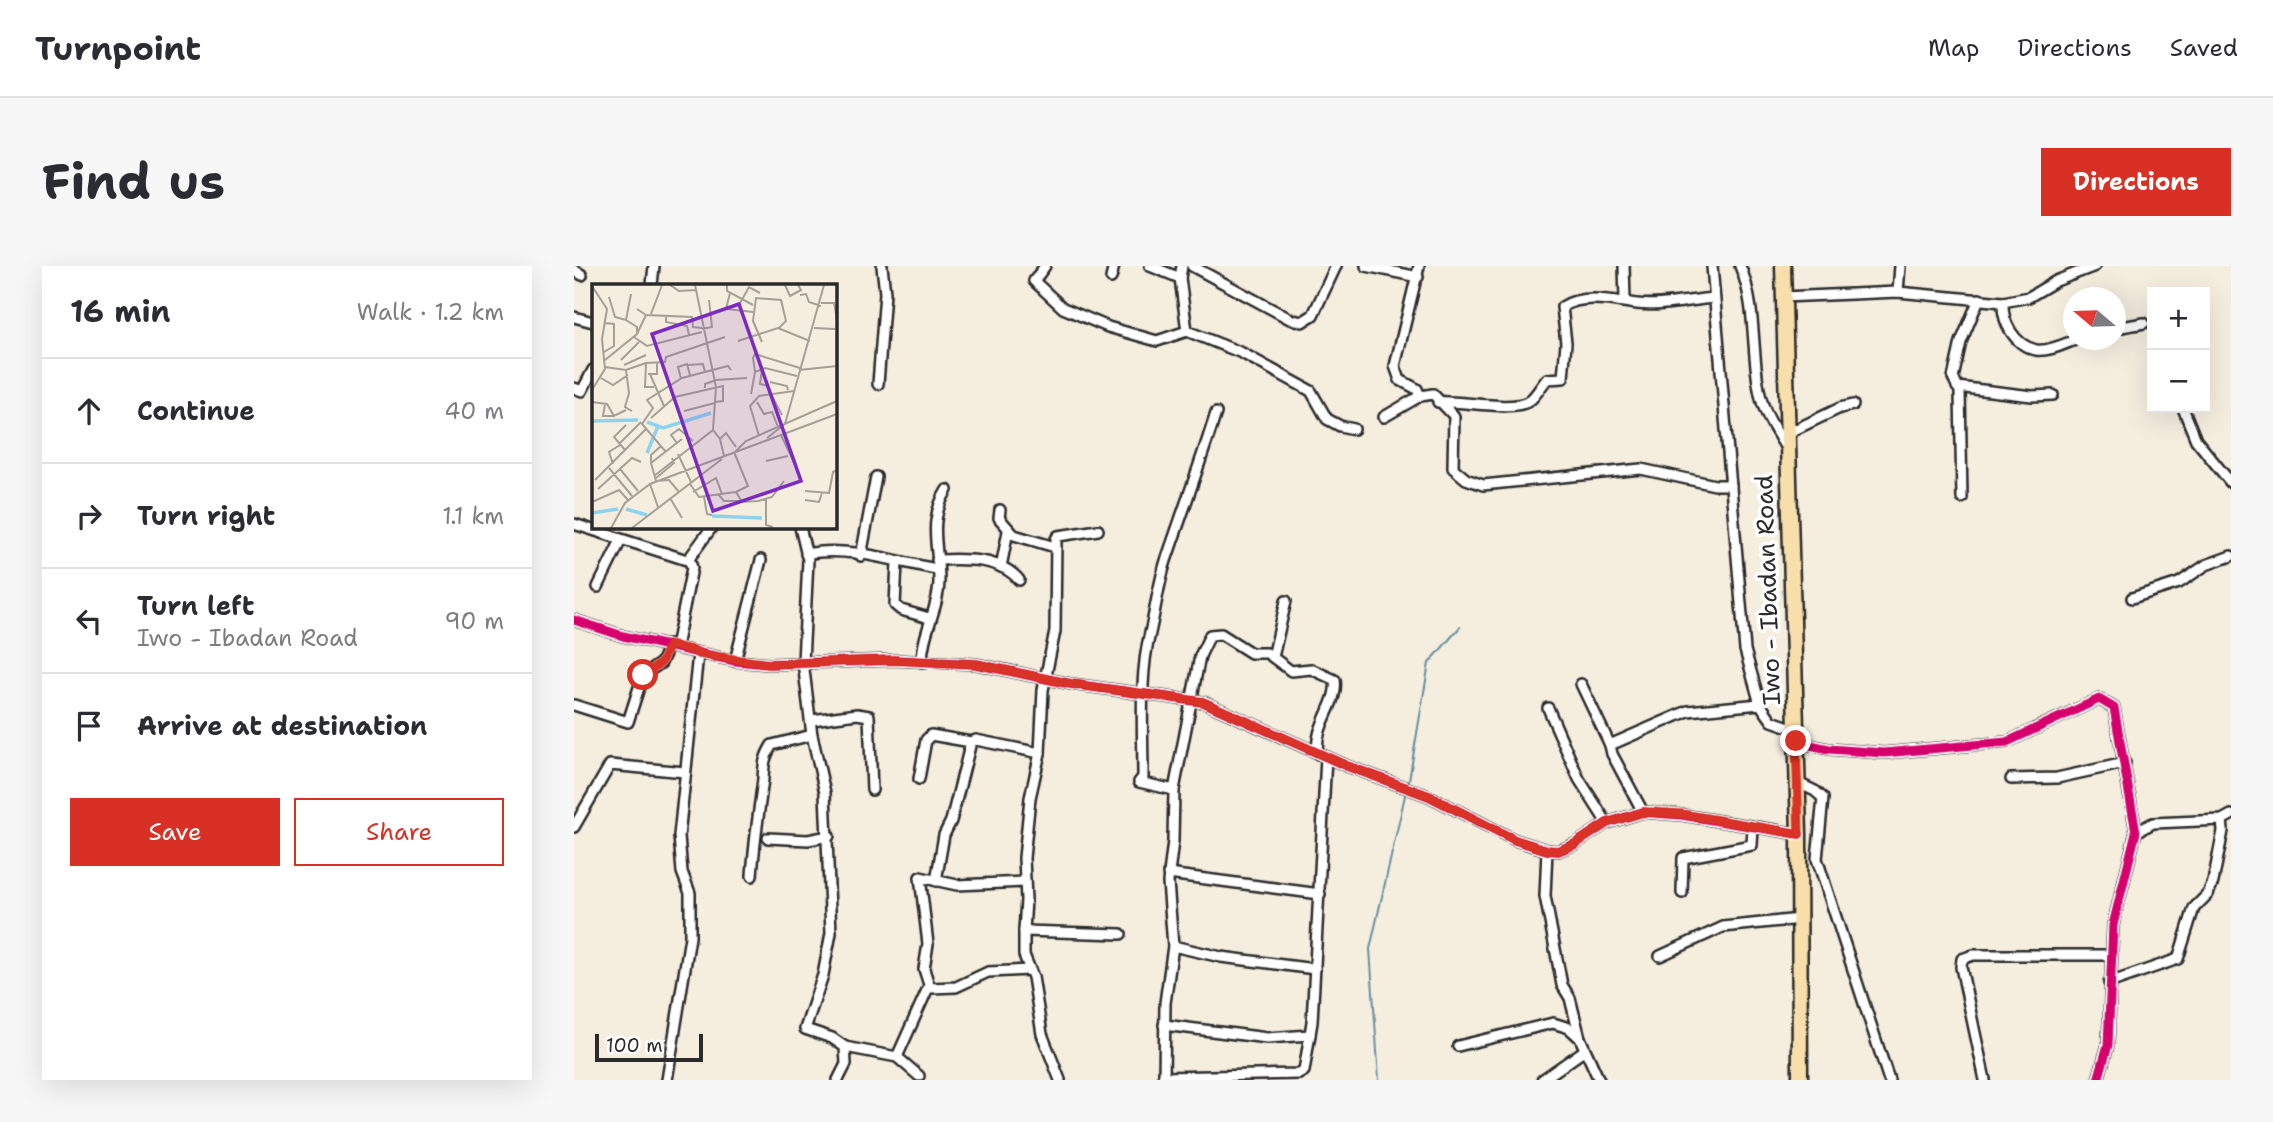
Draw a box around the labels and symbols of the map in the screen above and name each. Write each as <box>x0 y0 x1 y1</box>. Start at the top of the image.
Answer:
inset map <box>592 284 836 528</box>
north arrow <box>2063 287 2126 350</box>
street label: Iwo - Ibadan Road <box>1748 474 1788 706</box>
route start <box>627 659 658 690</box>
route end <box>1780 725 1811 756</box>
scale bar <box>595 1031 704 1063</box>

